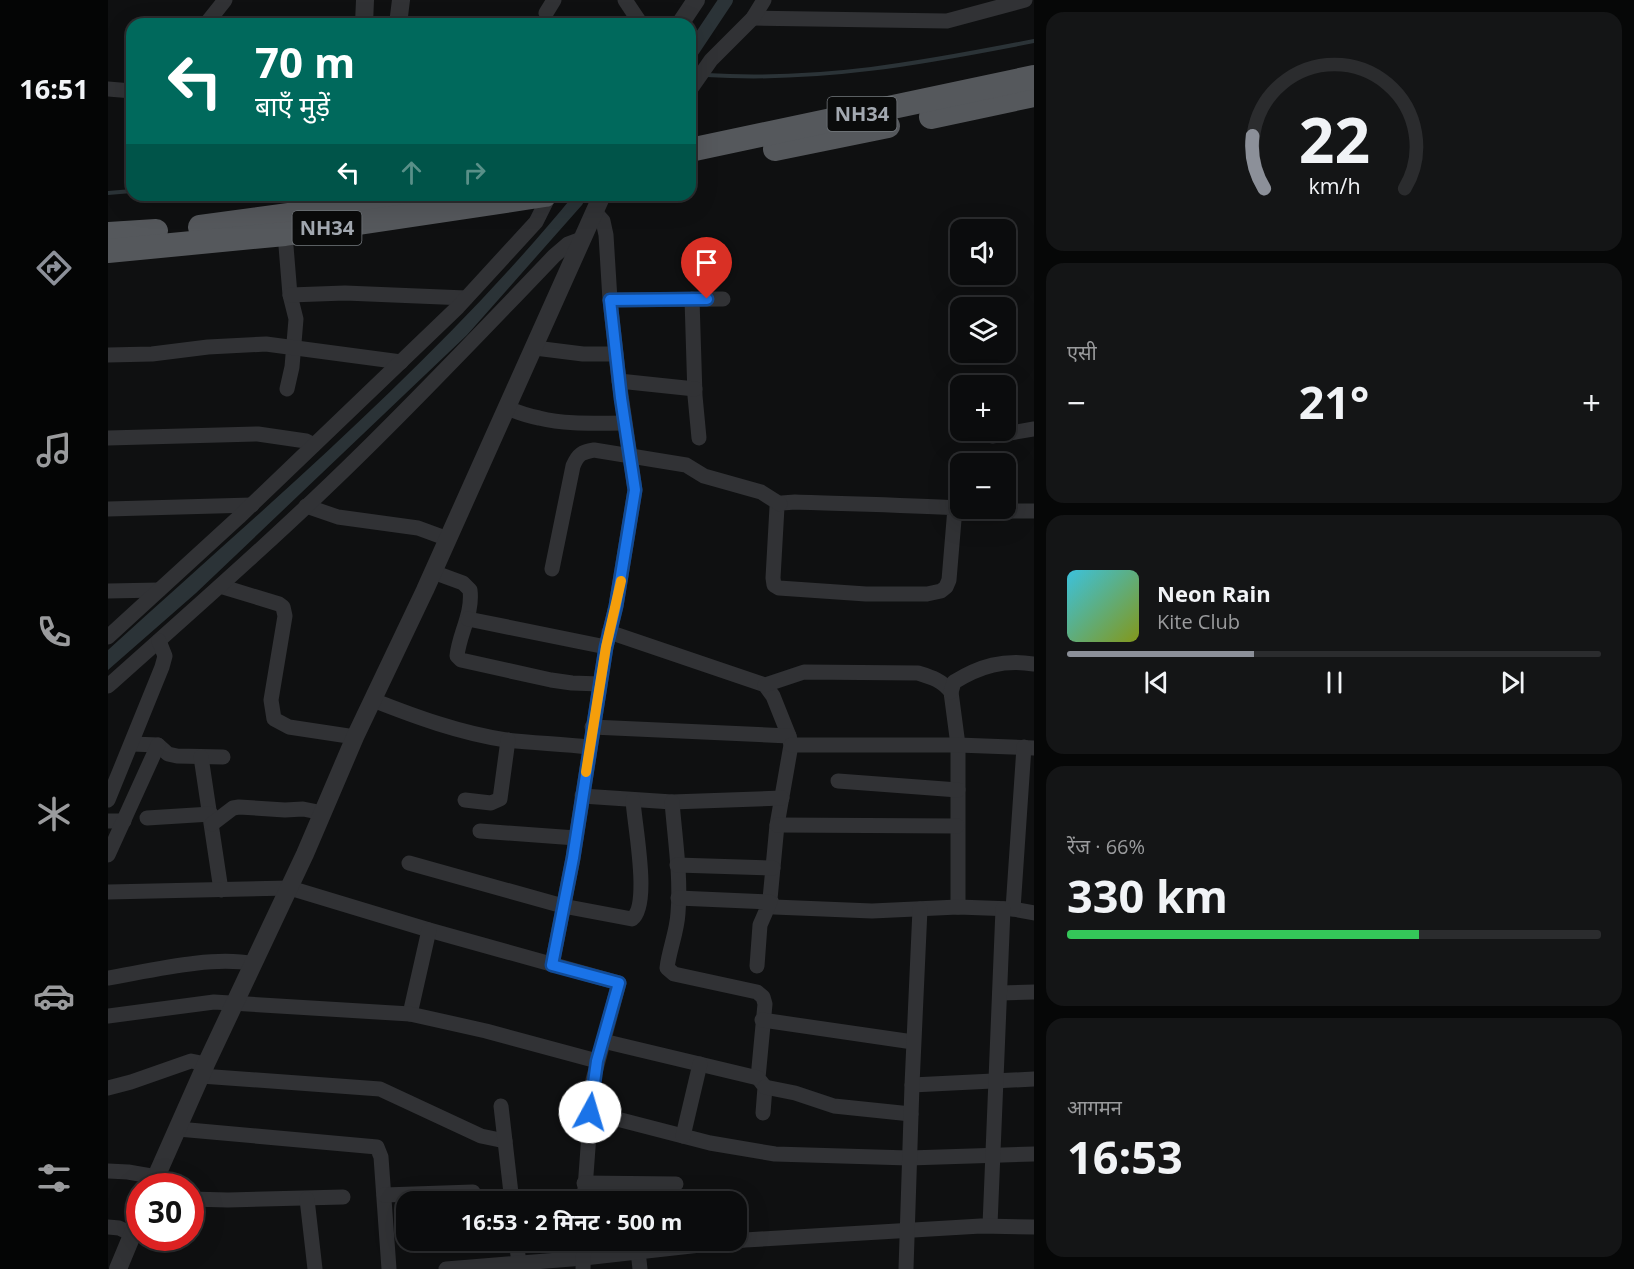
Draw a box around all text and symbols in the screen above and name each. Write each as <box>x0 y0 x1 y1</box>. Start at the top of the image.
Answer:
text: 70 m <box>255 33 355 90</box>
icon: left <box>156 42 234 120</box>
text: 16:51 <box>19 70 89 107</box>
text: बाएँ मुड़ें <box>255 87 330 124</box>
text: 22 <box>1298 96 1370 181</box>
road number: NH34 <box>828 97 897 131</box>
icon: left <box>332 156 365 189</box>
icon: ahead <box>395 156 428 189</box>
icon: right <box>458 156 491 189</box>
text: km/h <box>1308 171 1360 200</box>
road number: NH34 <box>292 211 362 245</box>
map controls <box>950 219 1016 519</box>
button: sound <box>950 219 1016 285</box>
pin <box>681 237 732 299</box>
icon: arrive <box>690 246 723 279</box>
icon: directions <box>33 247 75 289</box>
button: layers <box>950 297 1016 363</box>
text: एसी <box>1067 339 1097 366</box>
text: 21° <box>1299 371 1369 432</box>
button: + <box>950 375 1016 441</box>
text: − <box>1067 380 1086 425</box>
text: + <box>1582 380 1601 425</box>
icon: music <box>33 429 75 471</box>
button: − <box>950 453 1016 519</box>
text: Neon Rain <box>1157 578 1271 608</box>
text: Kite Club <box>1157 608 1240 635</box>
icon: phone <box>33 611 75 653</box>
icon: previous <box>1140 666 1173 699</box>
icon: pause <box>1318 666 1351 699</box>
icon: next <box>1496 666 1529 699</box>
icon: climate <box>33 793 75 835</box>
text: रेंज · 66% <box>1067 833 1145 860</box>
text: 330 km <box>1067 865 1228 926</box>
icon: car <box>33 975 75 1017</box>
position arrow <box>558 1080 622 1144</box>
text: आगमन <box>1067 1094 1122 1121</box>
text: 16:53 <box>1067 1126 1183 1187</box>
icon: filters <box>33 1157 75 1199</box>
speed limit sign: 30 <box>126 1173 204 1251</box>
text: 16:53 · 2 मिनट · 500 m <box>461 1206 682 1236</box>

